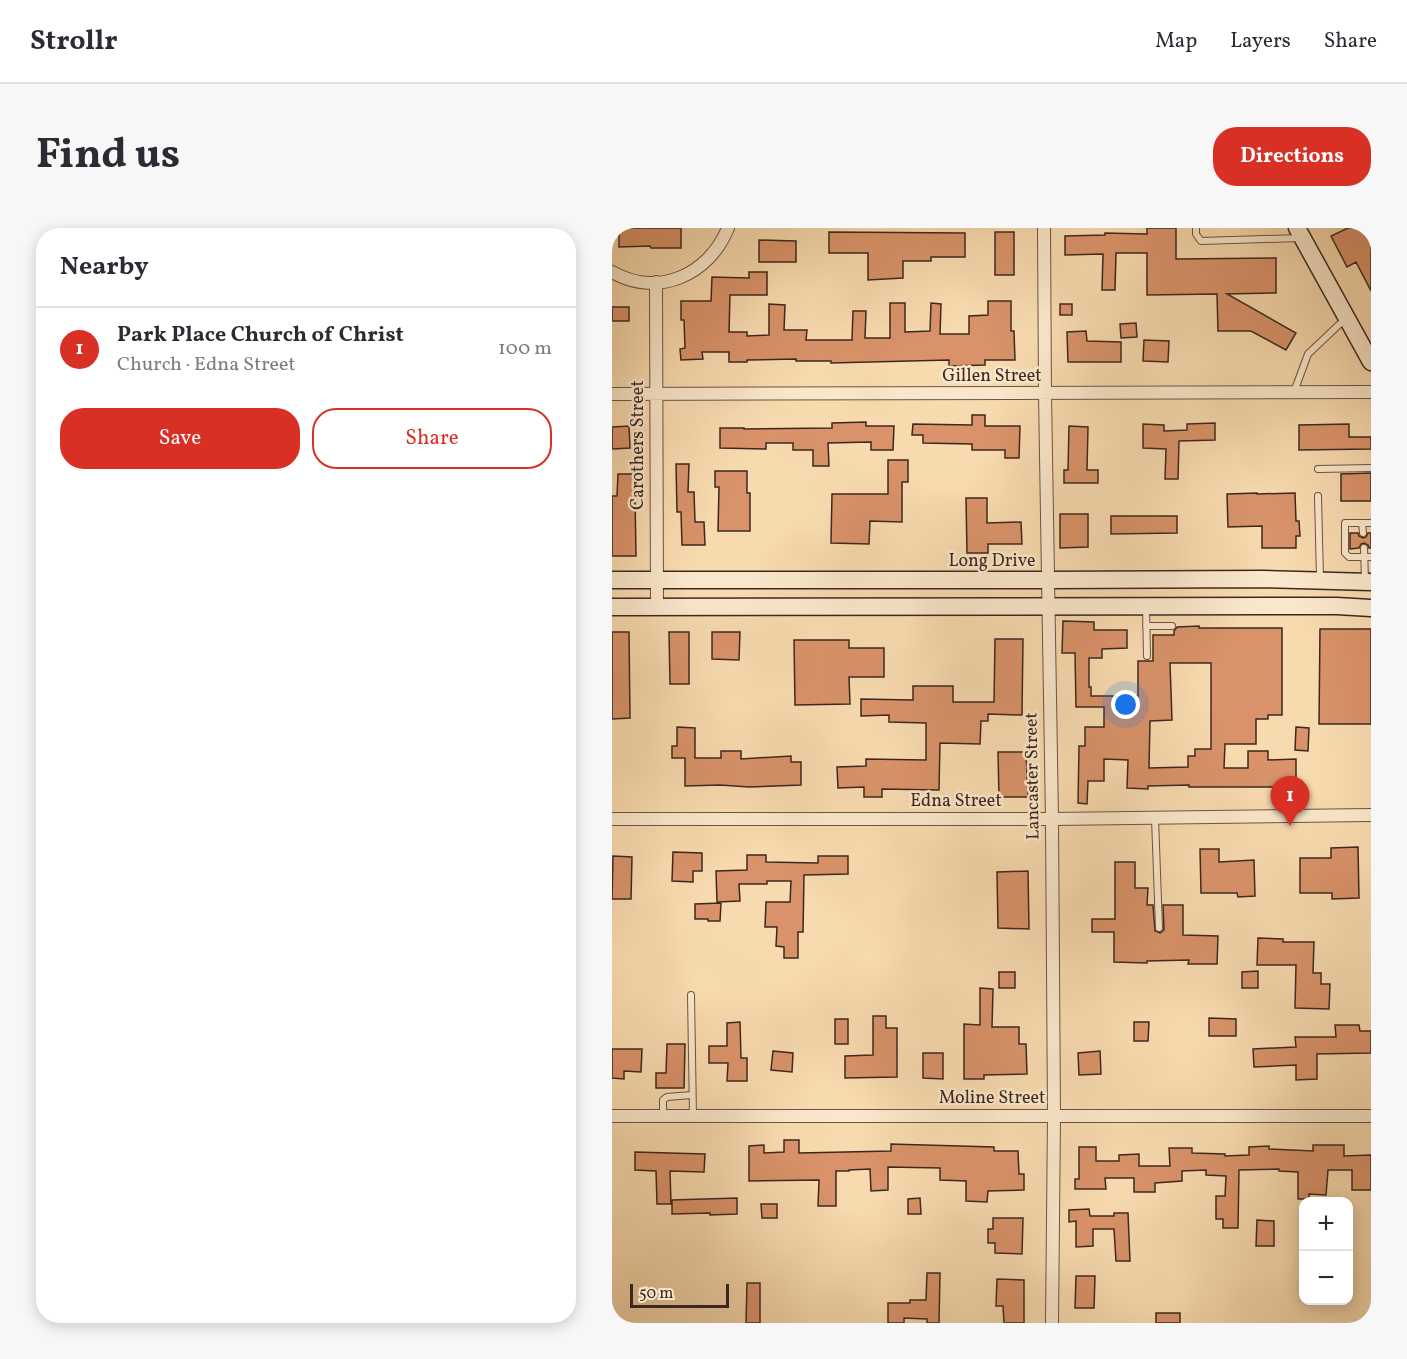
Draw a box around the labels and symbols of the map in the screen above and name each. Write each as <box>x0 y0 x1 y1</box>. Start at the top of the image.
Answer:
street label: Gillen Street <box>942 364 1042 389</box>
street label: Carothers Street <box>626 380 651 510</box>
street label: Long Drive <box>948 549 1036 574</box>
your location <box>1111 690 1140 719</box>
street label: Lancaster Street <box>1019 712 1047 840</box>
pin: 1 <box>1270 776 1310 826</box>
street label: Edna Street <box>910 789 1002 814</box>
street label: Moline Street <box>939 1086 1045 1111</box>
scale bar <box>630 1281 729 1308</box>

